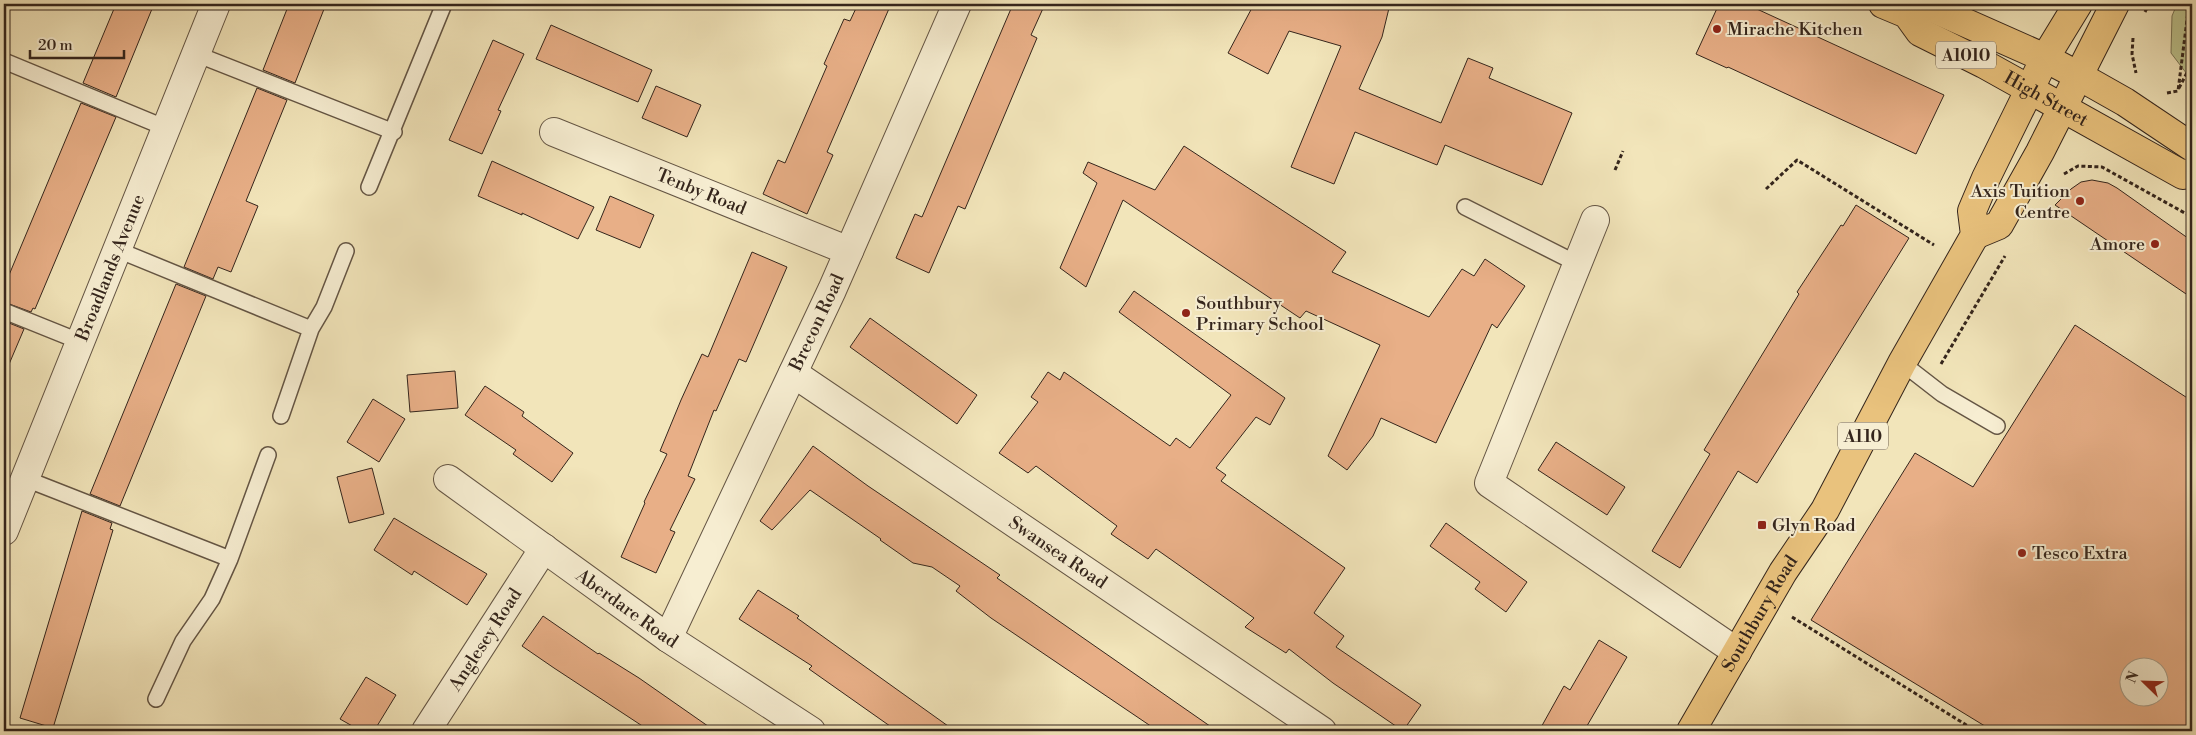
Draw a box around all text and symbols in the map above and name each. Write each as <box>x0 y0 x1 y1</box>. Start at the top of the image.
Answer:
place label: Mirache Kitchen <box>1727 18 1863 41</box>
marker: Mirache Kitchen <box>1711 23 1723 35</box>
scale bar <box>30 28 124 60</box>
text: 20 m <box>38 36 73 55</box>
road number: A1010 <box>1936 42 1996 68</box>
street label: High Street <box>2000 66 2093 132</box>
street label: Tenby Road <box>653 163 750 221</box>
place label: Axis Tuition Centre <box>1970 180 2070 224</box>
street label: Broadlands Avenue <box>70 191 150 345</box>
marker: Axis Tuition Centre <box>2074 195 2086 207</box>
place label: Amore <box>2089 233 2145 256</box>
marker: Amore <box>2149 238 2161 250</box>
street label: Brecon Road <box>784 270 850 376</box>
place label: Southbury Primary School <box>1196 292 1324 336</box>
marker: Southbury Primary School <box>1180 307 1192 319</box>
road number: A110 <box>1838 422 1888 450</box>
street label: Swansea Road <box>1004 511 1112 595</box>
place label: Glyn Road <box>1772 514 1856 537</box>
marker: Glyn Road <box>1756 519 1768 531</box>
place label: Tesco Extra <box>2032 542 2129 565</box>
marker: Tesco Extra <box>2016 547 2028 559</box>
street label: Southbury Road <box>1717 550 1803 676</box>
street label: Aberdare Road <box>570 564 683 654</box>
street label: Anglesey Road <box>443 583 528 696</box>
north arrow <box>2118 658 2168 708</box>
text: N <box>2123 669 2143 686</box>

